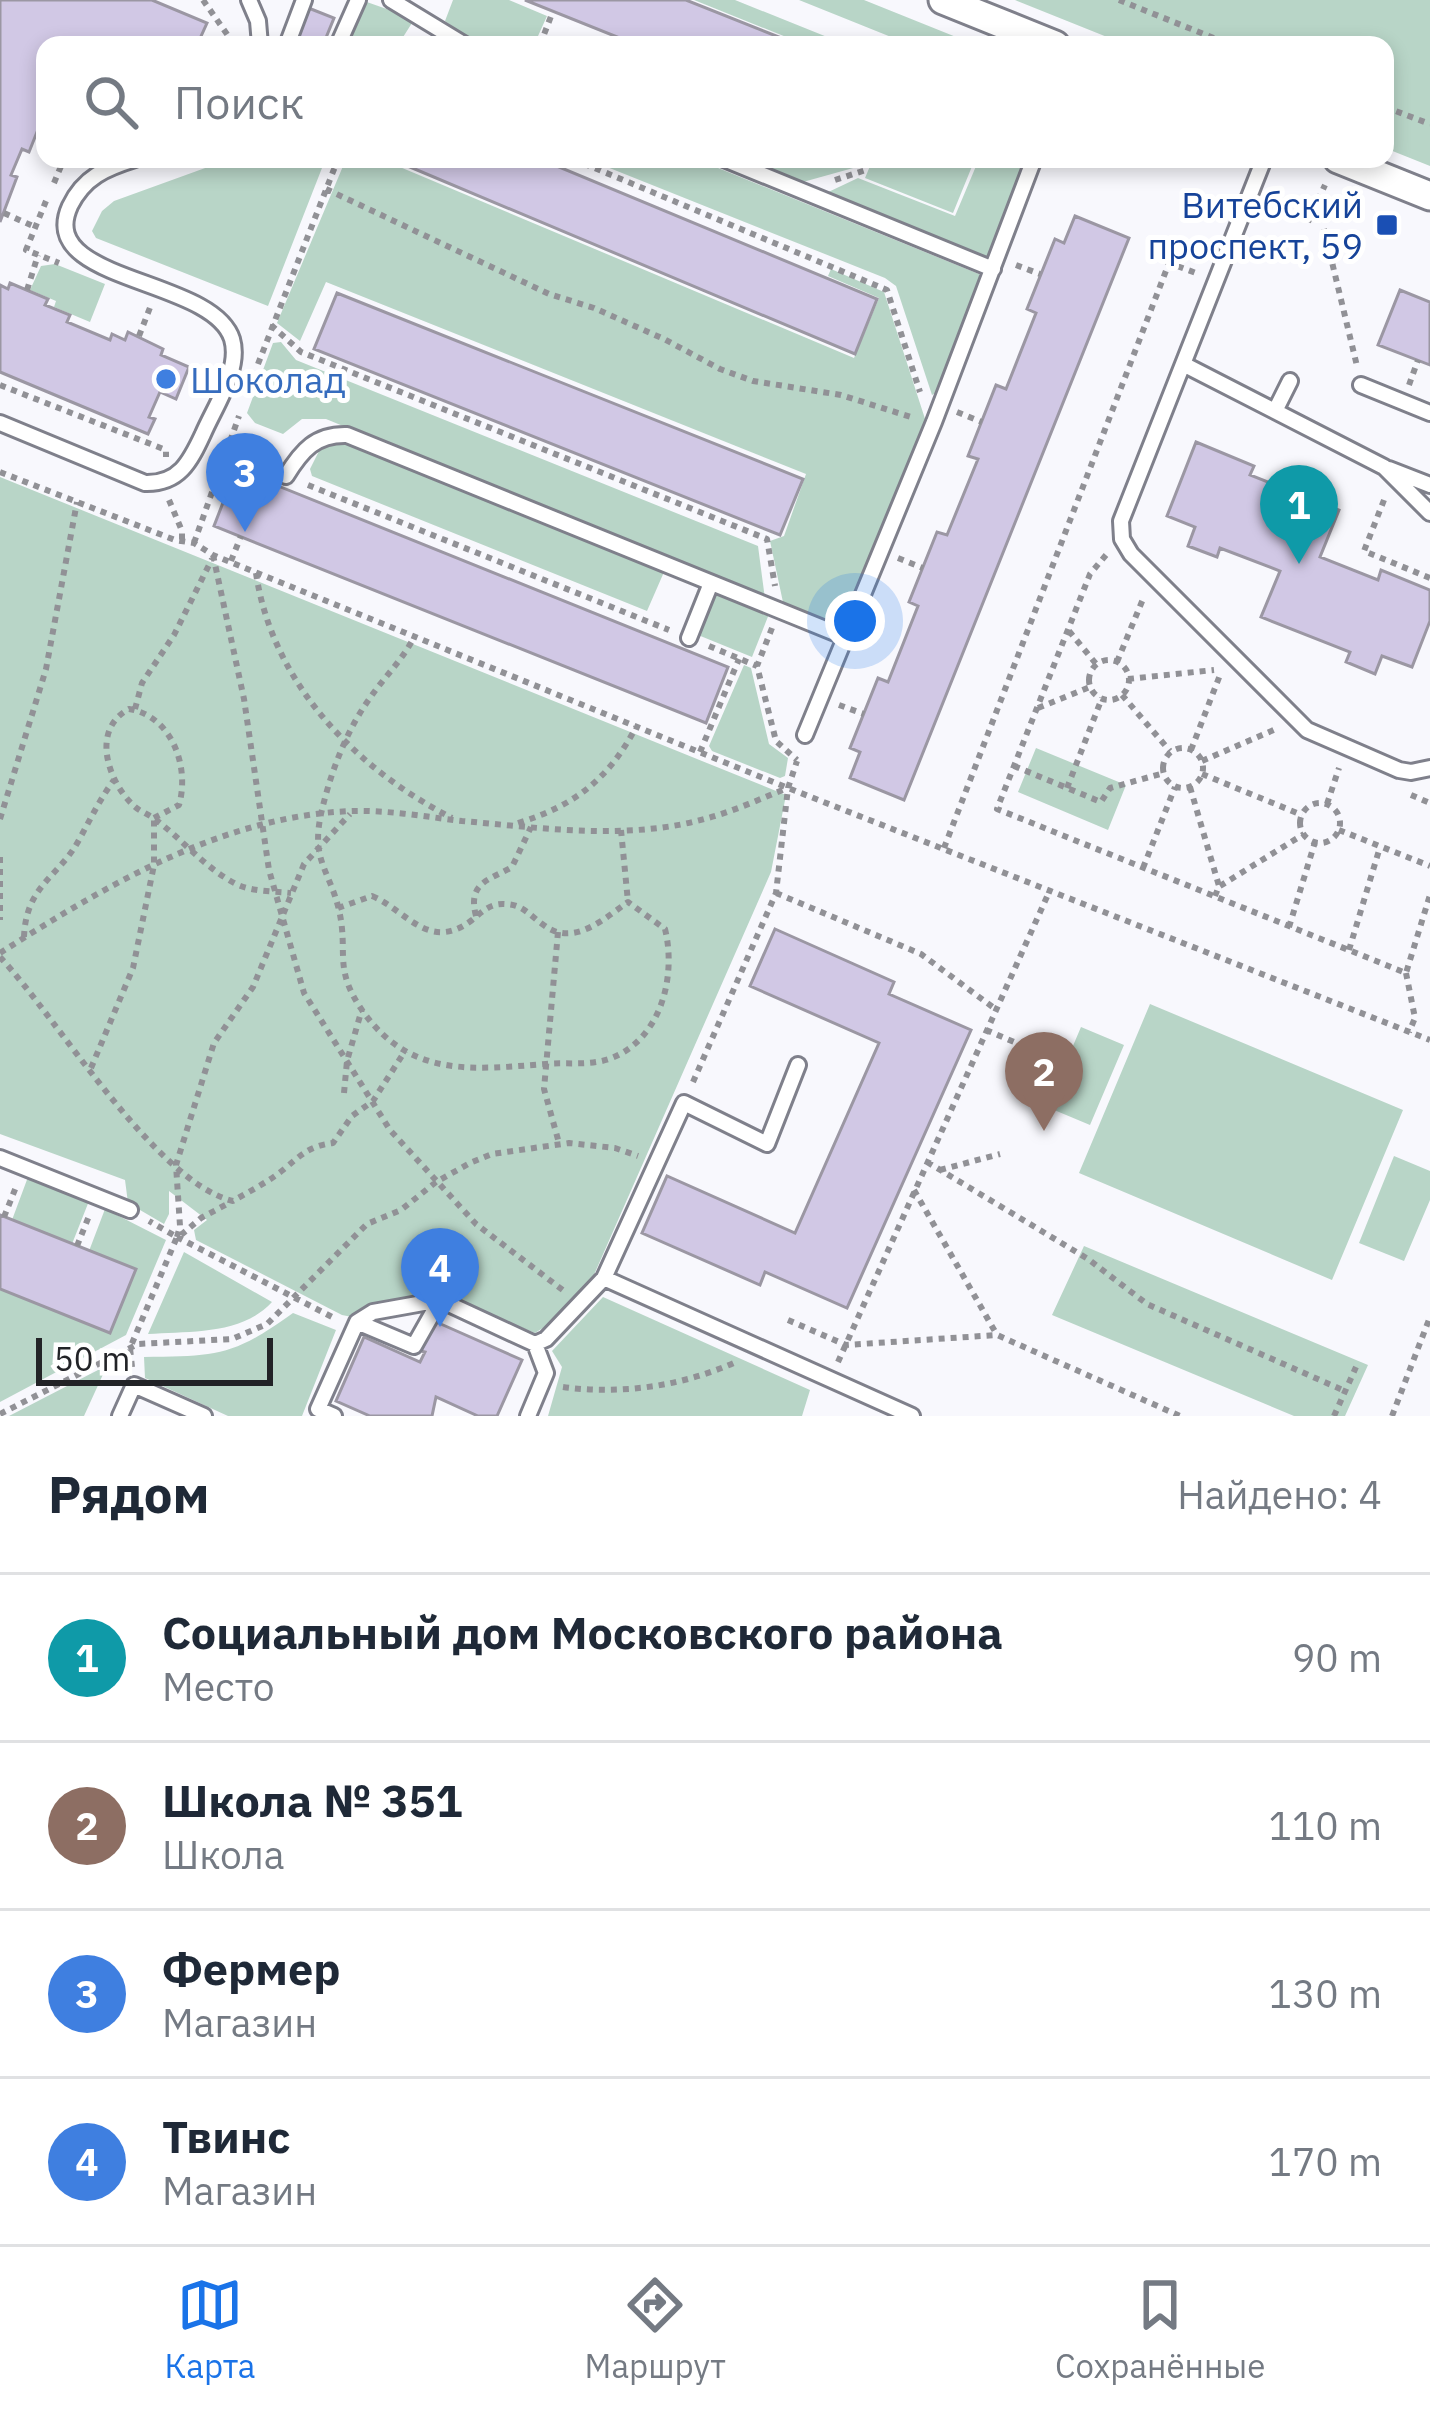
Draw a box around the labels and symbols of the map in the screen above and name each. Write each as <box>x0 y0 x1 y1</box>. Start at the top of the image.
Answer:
place label: Витебский проспект, 59 <box>1147 181 1363 269</box>
marker: Витебский проспект, 59 <box>1374 212 1400 238</box>
place label: Шоколад <box>190 356 346 403</box>
marker: Шоколад <box>153 366 179 392</box>
pin: 3 <box>206 433 284 532</box>
pin: 1 <box>1260 465 1338 564</box>
your location <box>825 591 885 651</box>
pin: 2 <box>1005 1032 1083 1131</box>
pin: 4 <box>401 1228 479 1327</box>
scale bar <box>36 1332 273 1385</box>

